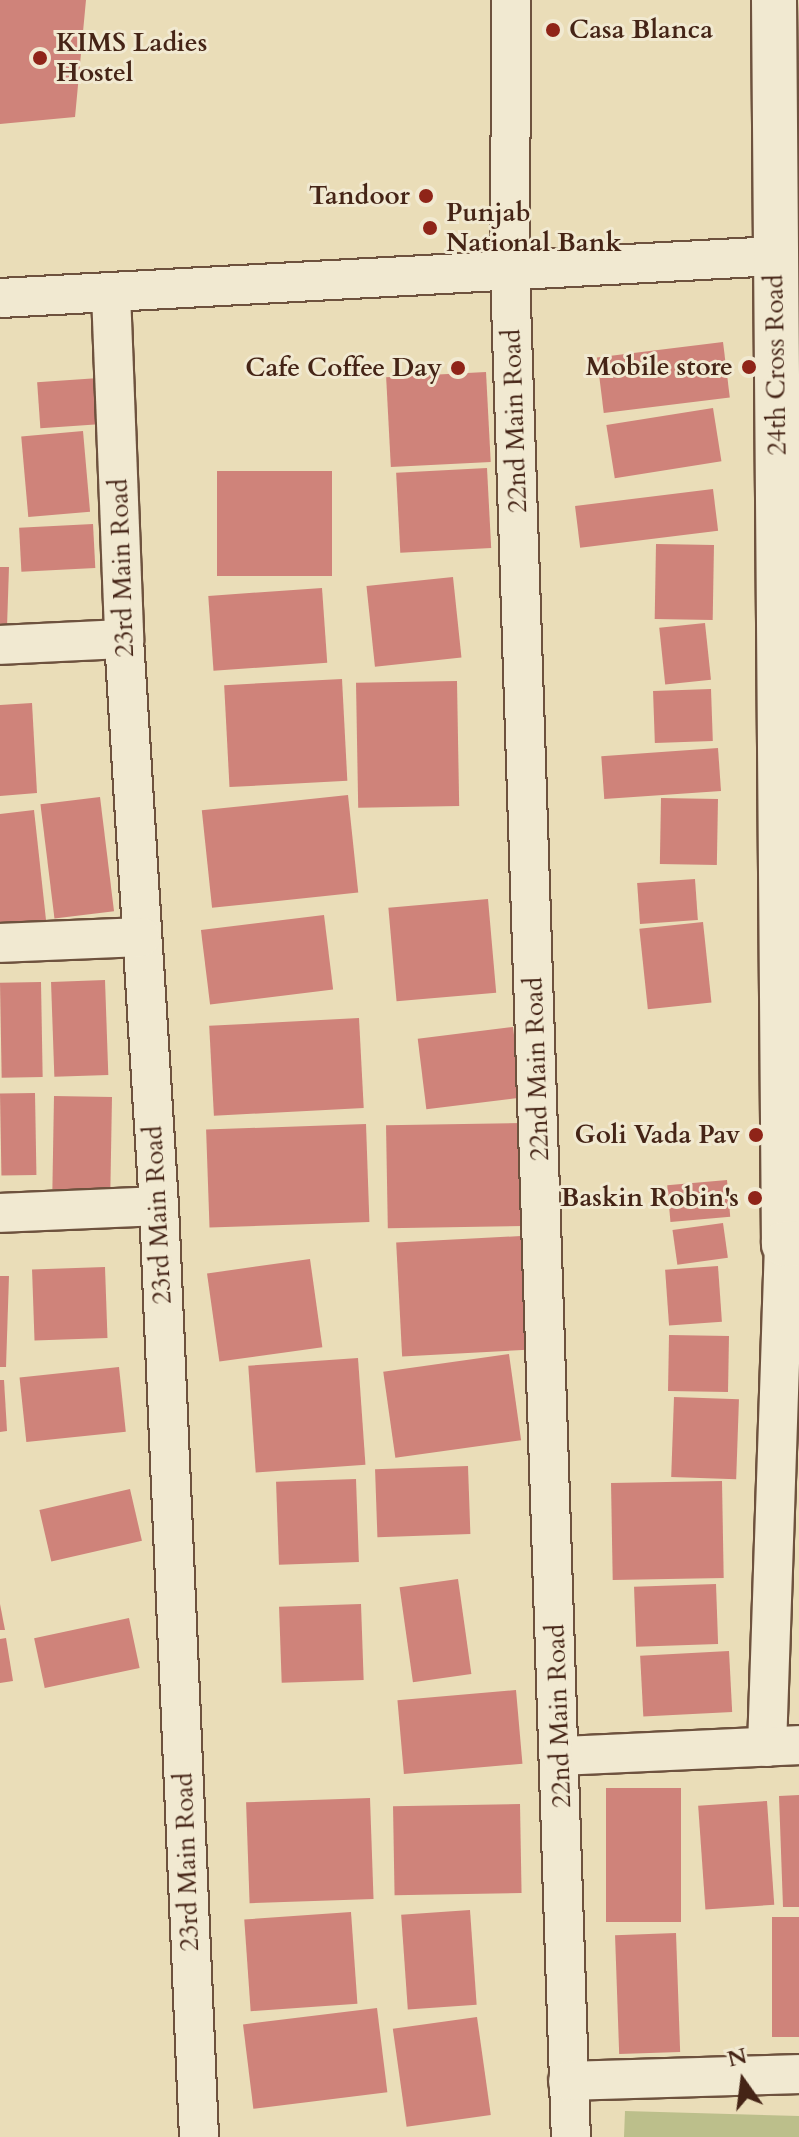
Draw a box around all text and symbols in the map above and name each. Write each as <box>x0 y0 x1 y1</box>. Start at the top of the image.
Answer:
place label: Casa Blanca <box>569 14 713 46</box>
marker: Casa Blanca <box>544 21 562 39</box>
place label: KIMS Ladies Hostel <box>56 27 207 88</box>
marker: KIMS Ladies Hostel <box>31 49 49 67</box>
place label: Tandoor <box>309 180 410 212</box>
marker: Tandoor <box>417 187 435 205</box>
place label: Punjab National Bank <box>446 197 622 258</box>
marker: Punjab National Bank <box>421 219 439 237</box>
street label: 24th Cross Road <box>759 274 793 456</box>
street label: 22nd Main Road <box>496 328 534 514</box>
place label: Mobile store <box>586 351 733 383</box>
place label: Cafe Coffee Day <box>245 352 442 384</box>
marker: Mobile store <box>740 358 758 376</box>
marker: Cafe Coffee Day <box>449 359 467 377</box>
street label: 23rd Main Road <box>103 478 141 658</box>
street label: 22nd Main Road <box>518 976 556 1162</box>
place label: Goli Vada Pav <box>575 1119 740 1151</box>
street label: 23rd Main Road <box>138 1125 178 1305</box>
marker: Goli Vada Pav <box>747 1126 765 1144</box>
place label: Baskin Robin's <box>561 1182 739 1214</box>
marker: Baskin Robin's <box>746 1189 764 1207</box>
street label: 22nd Main Road <box>540 1623 578 1809</box>
street label: 23rd Main Road <box>168 1772 206 1952</box>
north arrow <box>703 2041 783 2121</box>
text: N <box>724 2041 750 2075</box>

